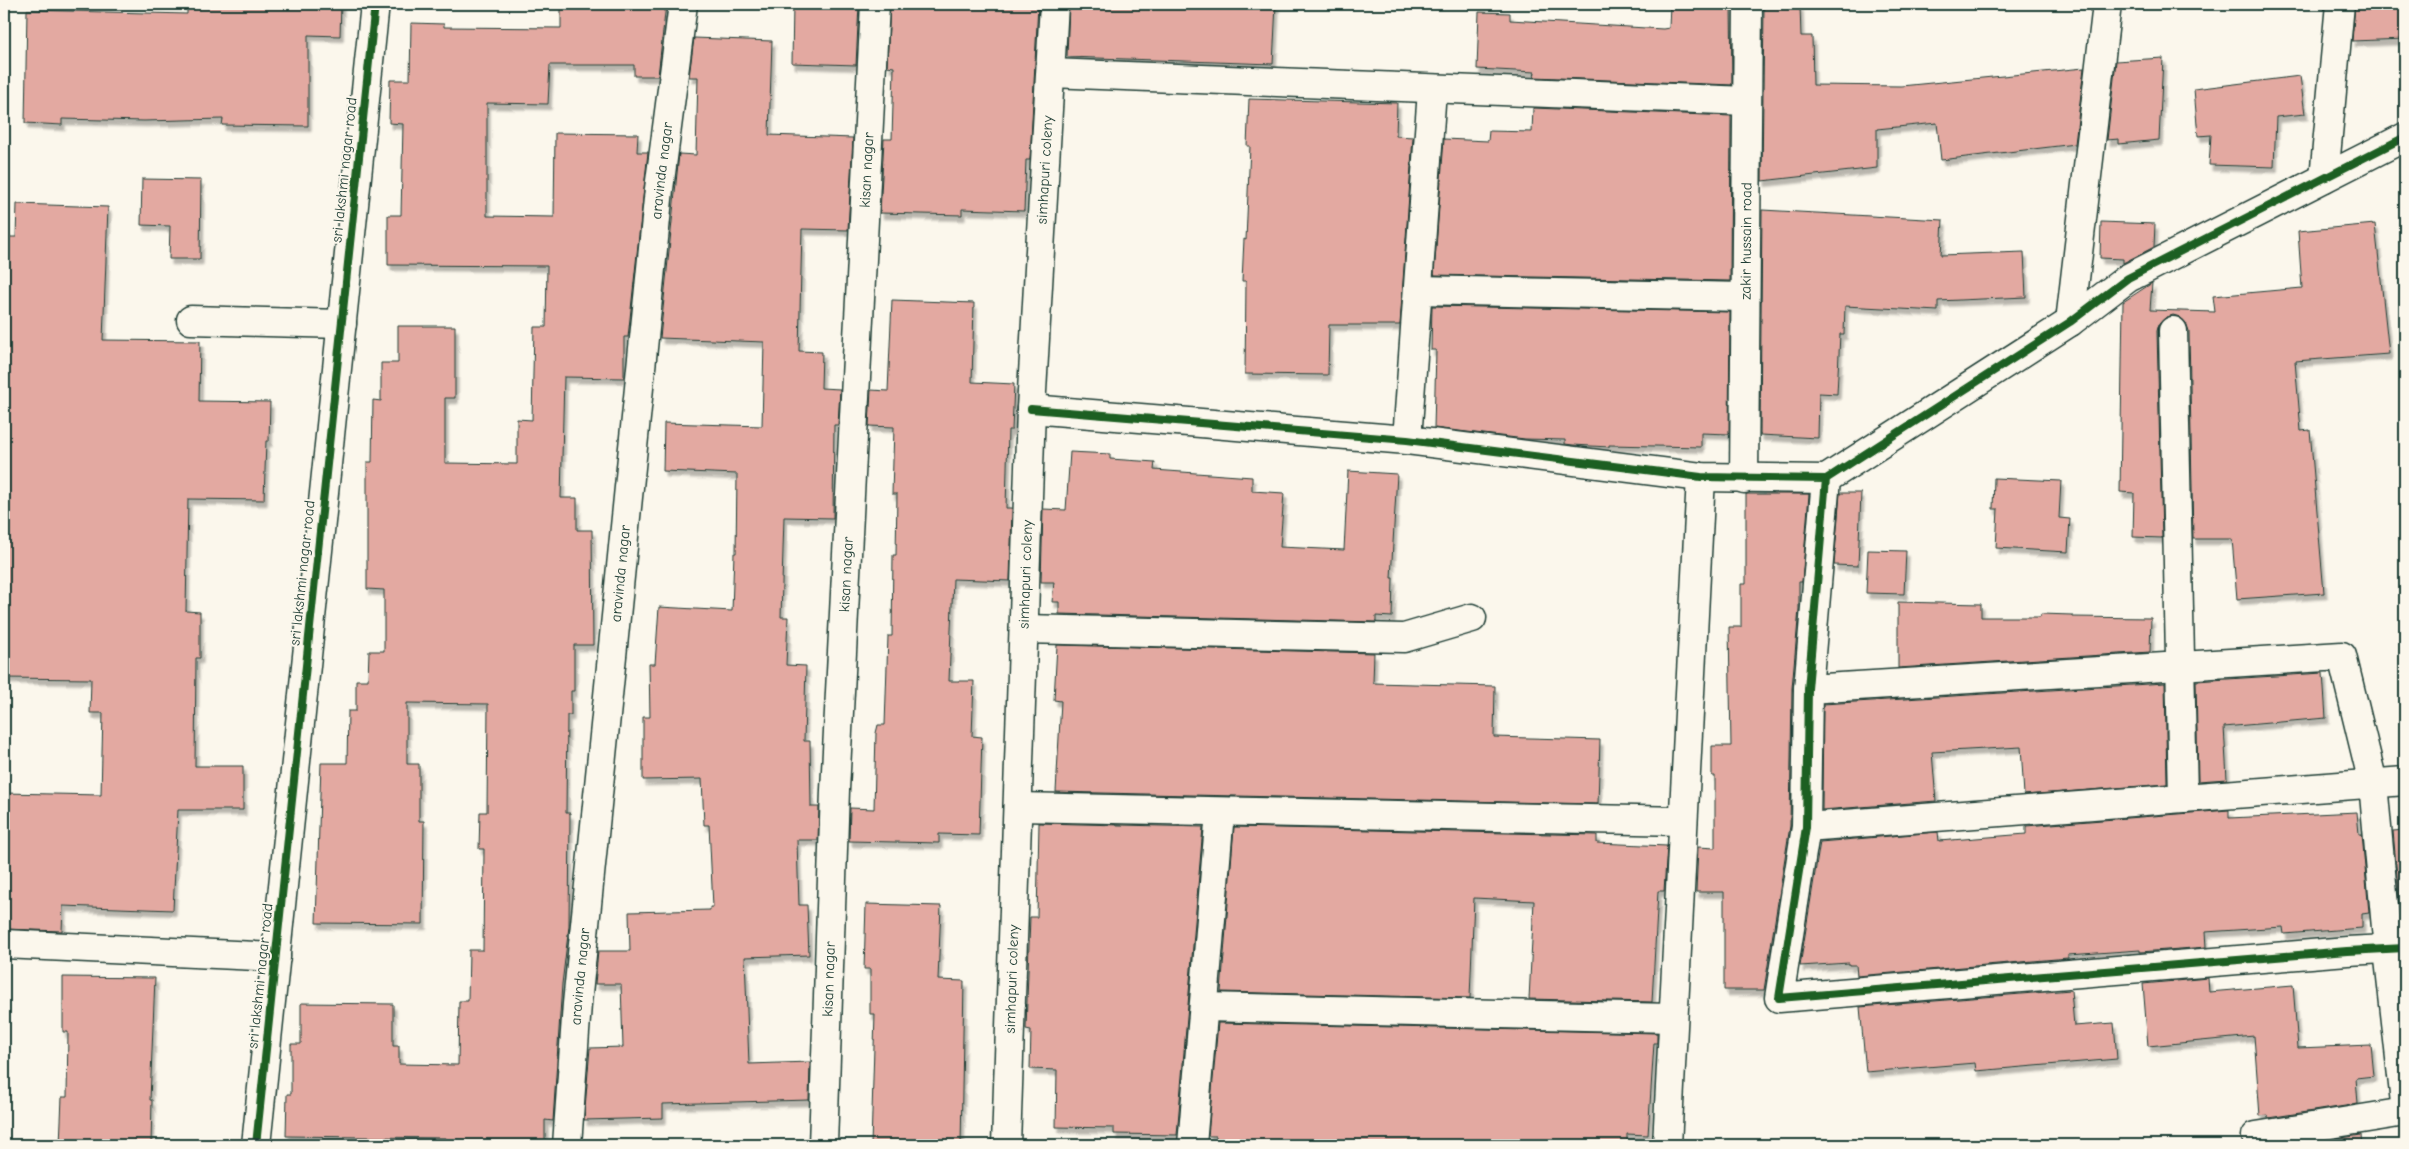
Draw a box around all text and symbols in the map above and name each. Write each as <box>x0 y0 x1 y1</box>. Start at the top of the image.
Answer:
street label: sri lakshmi nagar road <box>327 96 361 244</box>
street label: simhapuri coleny <box>1033 115 1057 225</box>
street label: aravinda nagar <box>647 121 677 220</box>
street label: kisan nagar <box>856 132 877 208</box>
street label: zakir hussain road <box>1737 182 1755 300</box>
street label: sri lakshmi nagar road <box>285 499 319 647</box>
street label: simhapuri coleny <box>1015 519 1036 629</box>
street label: aravinda nagar <box>606 524 634 623</box>
street label: kisan nagar <box>835 536 857 613</box>
street label: sri lakshmi nagar road <box>243 902 277 1050</box>
street label: simhapuri coleny <box>1001 924 1022 1034</box>
street label: aravinda nagar <box>567 927 594 1026</box>
street label: kisan nagar <box>818 941 839 1017</box>

